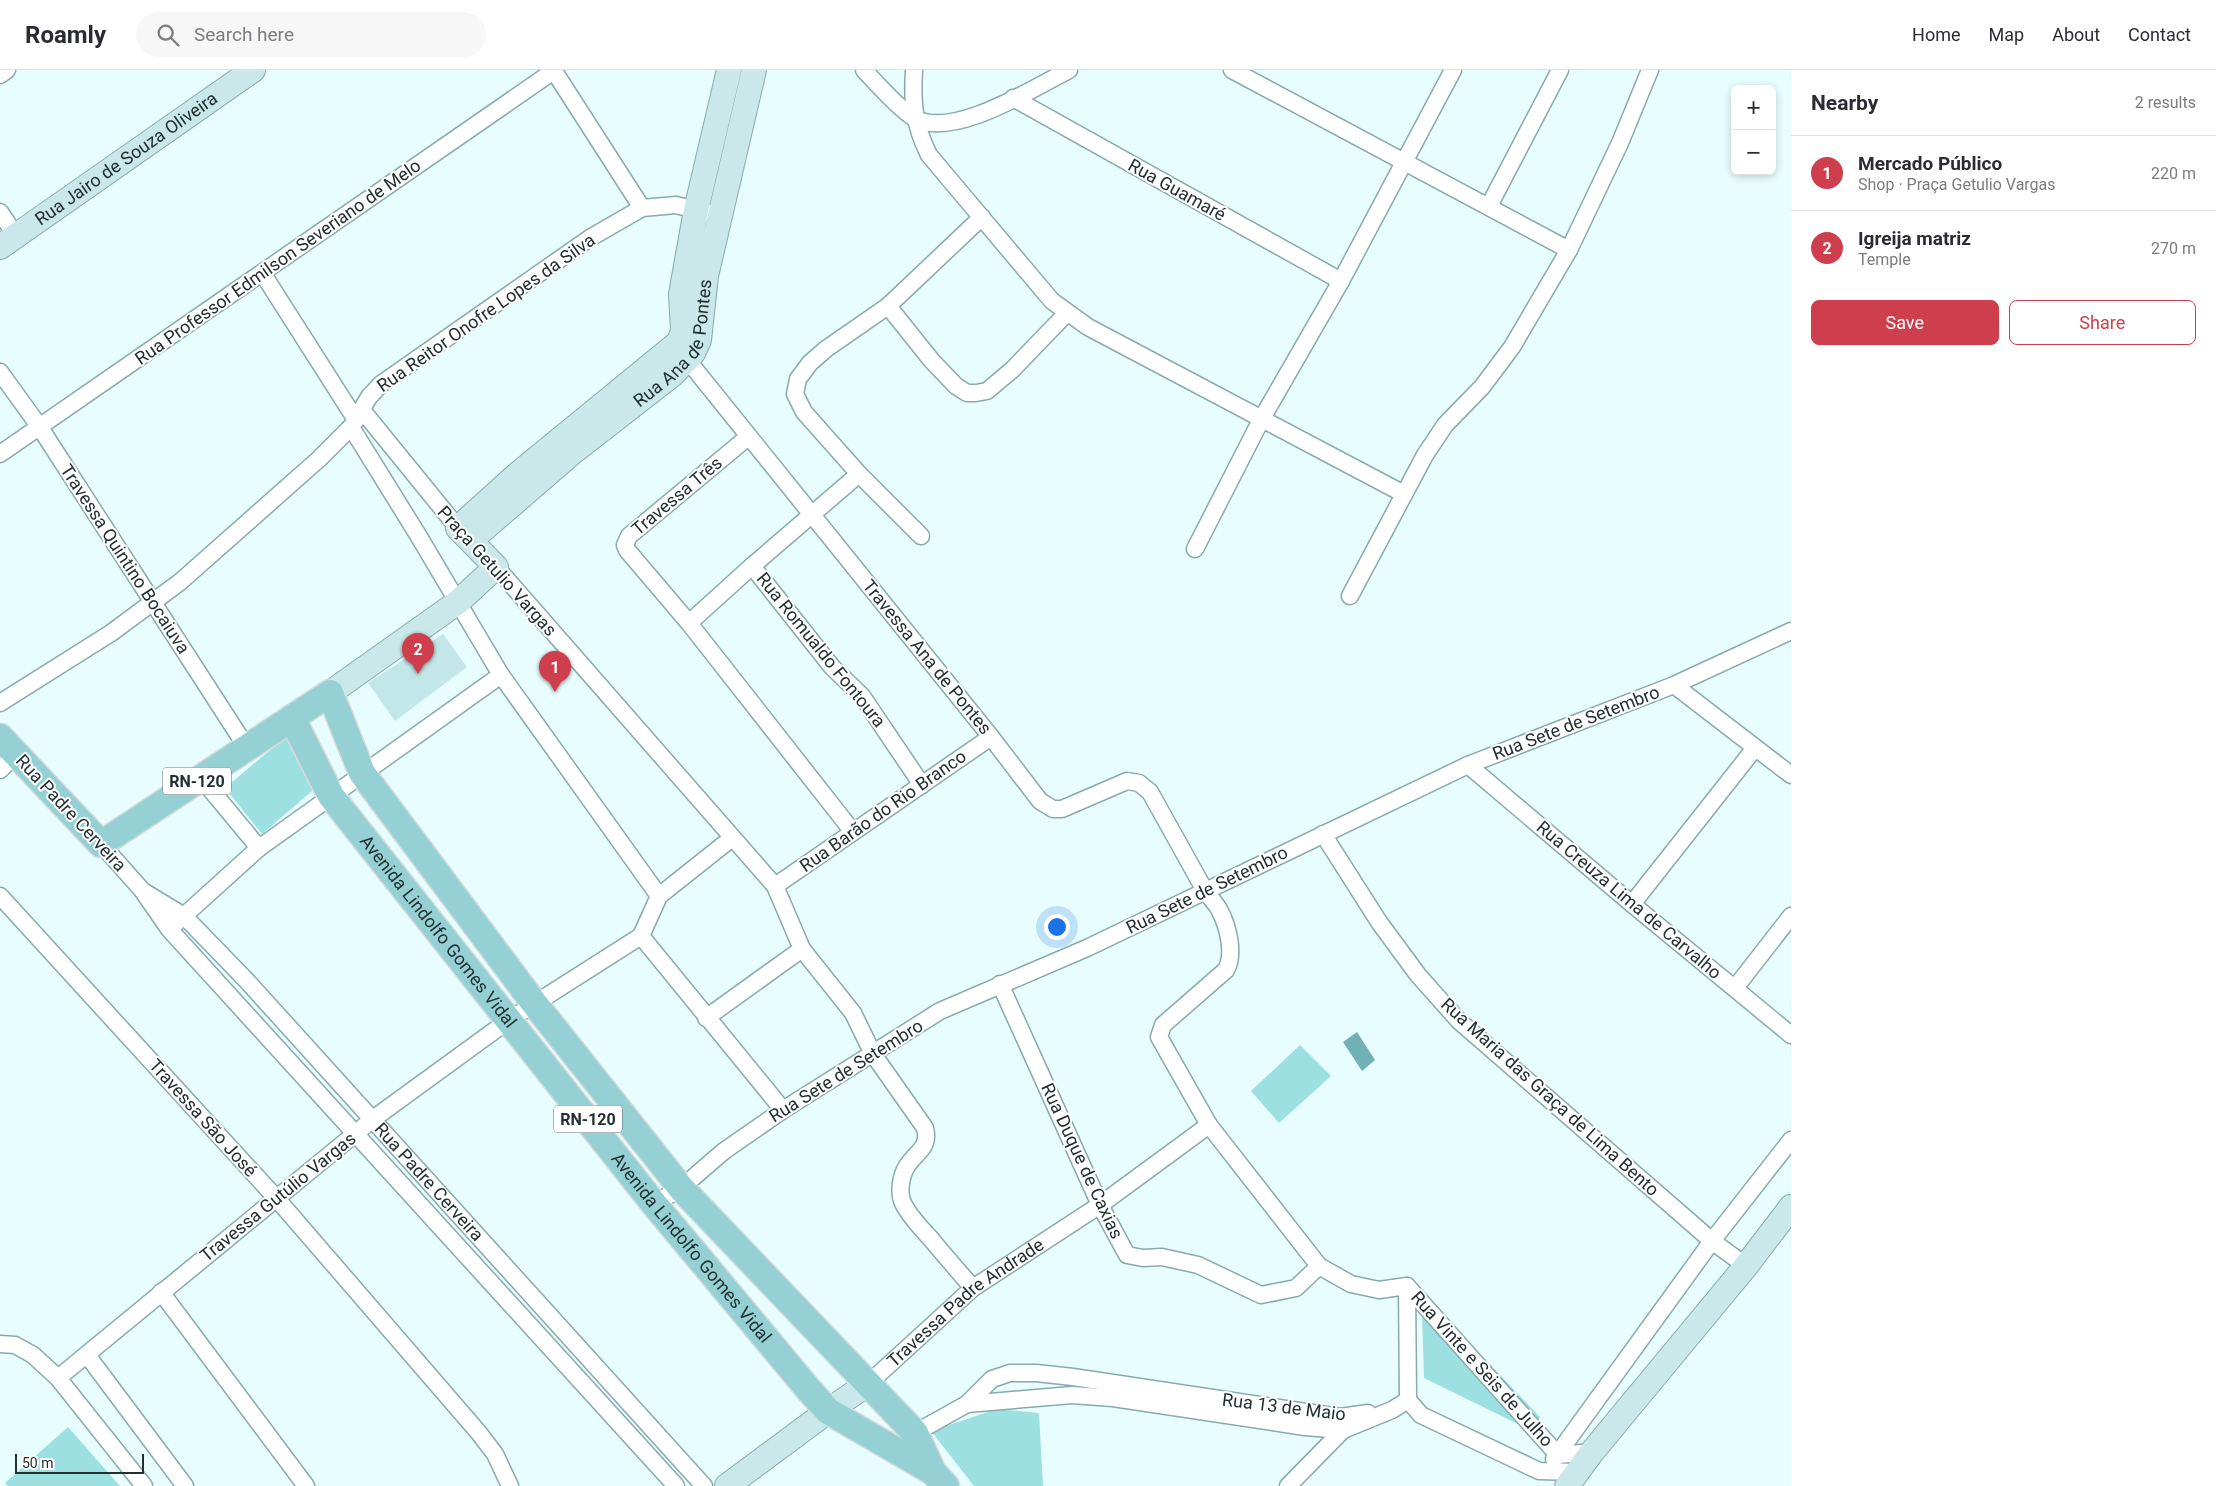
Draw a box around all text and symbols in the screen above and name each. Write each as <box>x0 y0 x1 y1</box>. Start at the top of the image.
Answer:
search box <box>136 12 486 57</box>
text: Roamly <box>25 21 106 49</box>
icon: search <box>154 21 182 49</box>
text: Search here <box>194 23 294 46</box>
text: Home <box>1912 24 1961 45</box>
text: Map <box>1989 24 2024 45</box>
text: About <box>2052 24 2100 45</box>
text: Contact <box>2128 24 2191 45</box>
map controls <box>1731 85 1776 175</box>
button: + <box>1731 85 1776 130</box>
street label: Rua Jairo de Souza Oliveira <box>31 87 221 229</box>
text: Nearby <box>1811 91 1878 115</box>
text: 2 results <box>2135 93 2196 112</box>
button: − <box>1731 130 1776 175</box>
text: Mercado Público <box>1858 152 2002 175</box>
street label: Rua Professor Edmilson Severiano de Melo <box>131 154 425 369</box>
street label: Rua Guamaré <box>1125 154 1230 225</box>
text: 1 <box>1822 164 1832 183</box>
text: 220 m <box>2151 164 2196 183</box>
text: Shop · Praça Getulio Vargas <box>1858 175 2056 194</box>
text: Igreija matriz <box>1858 227 1971 250</box>
street label: Rua Reitor Onofre Lopes da Silva <box>373 229 599 396</box>
text: 2 <box>1822 239 1832 258</box>
text: 270 m <box>2151 239 2196 258</box>
text: Temple <box>1858 250 1911 269</box>
street label: Rua Ana de Pontes <box>629 278 716 411</box>
button: Save <box>1811 300 1999 345</box>
button: Share <box>2009 300 2196 345</box>
street label: Travessa Três <box>627 452 726 539</box>
street label: Travessa Quintino Bocaiuva <box>56 460 195 657</box>
street label: Praça Getulio Vargas <box>433 501 561 640</box>
street label: Rua Romualdo Fontoura <box>753 568 890 731</box>
street label: Travessa Ana de Pontes <box>859 575 996 738</box>
pin: 2 <box>402 633 434 674</box>
pin: 1 <box>539 651 571 692</box>
street label: Rua Sete de Setembro <box>1489 681 1662 764</box>
street label: Rua Barão do Rio Branco <box>796 745 970 876</box>
street label: Rua Padre Cerveira <box>12 750 131 875</box>
road number: RN-120 <box>163 768 231 794</box>
street label: Rua Creuza Lima de Carvalho <box>1533 816 1726 983</box>
street label: Avenida Lindolfo Gomes Vidal <box>356 831 521 1032</box>
street label: Rua Sete de Setembro <box>1122 841 1291 938</box>
your location <box>1044 914 1070 940</box>
street label: Rua Maria das Graça de Lima Bento <box>1437 993 1663 1200</box>
street label: Rua Sete de Setembro <box>765 1015 926 1126</box>
street label: Travessa São José <box>145 1055 262 1181</box>
street label: Rua Duque de Caxias <box>1037 1080 1128 1242</box>
road number: RN-120 <box>554 1106 622 1132</box>
street label: Rua Padre Cerveira <box>370 1118 488 1245</box>
street label: Travessa Gutúlio Vargas <box>196 1127 360 1266</box>
street label: Avenida Lindolfo Gomes Vidal <box>607 1148 776 1347</box>
street label: Travessa Padre Andrade <box>883 1234 1048 1371</box>
street label: Rua Vinte e Seis de Julho <box>1407 1287 1558 1451</box>
street label: Rua 13 de Maio <box>1221 1389 1347 1424</box>
scale bar <box>15 1451 144 1474</box>
text: 50 m <box>22 1455 54 1471</box>

